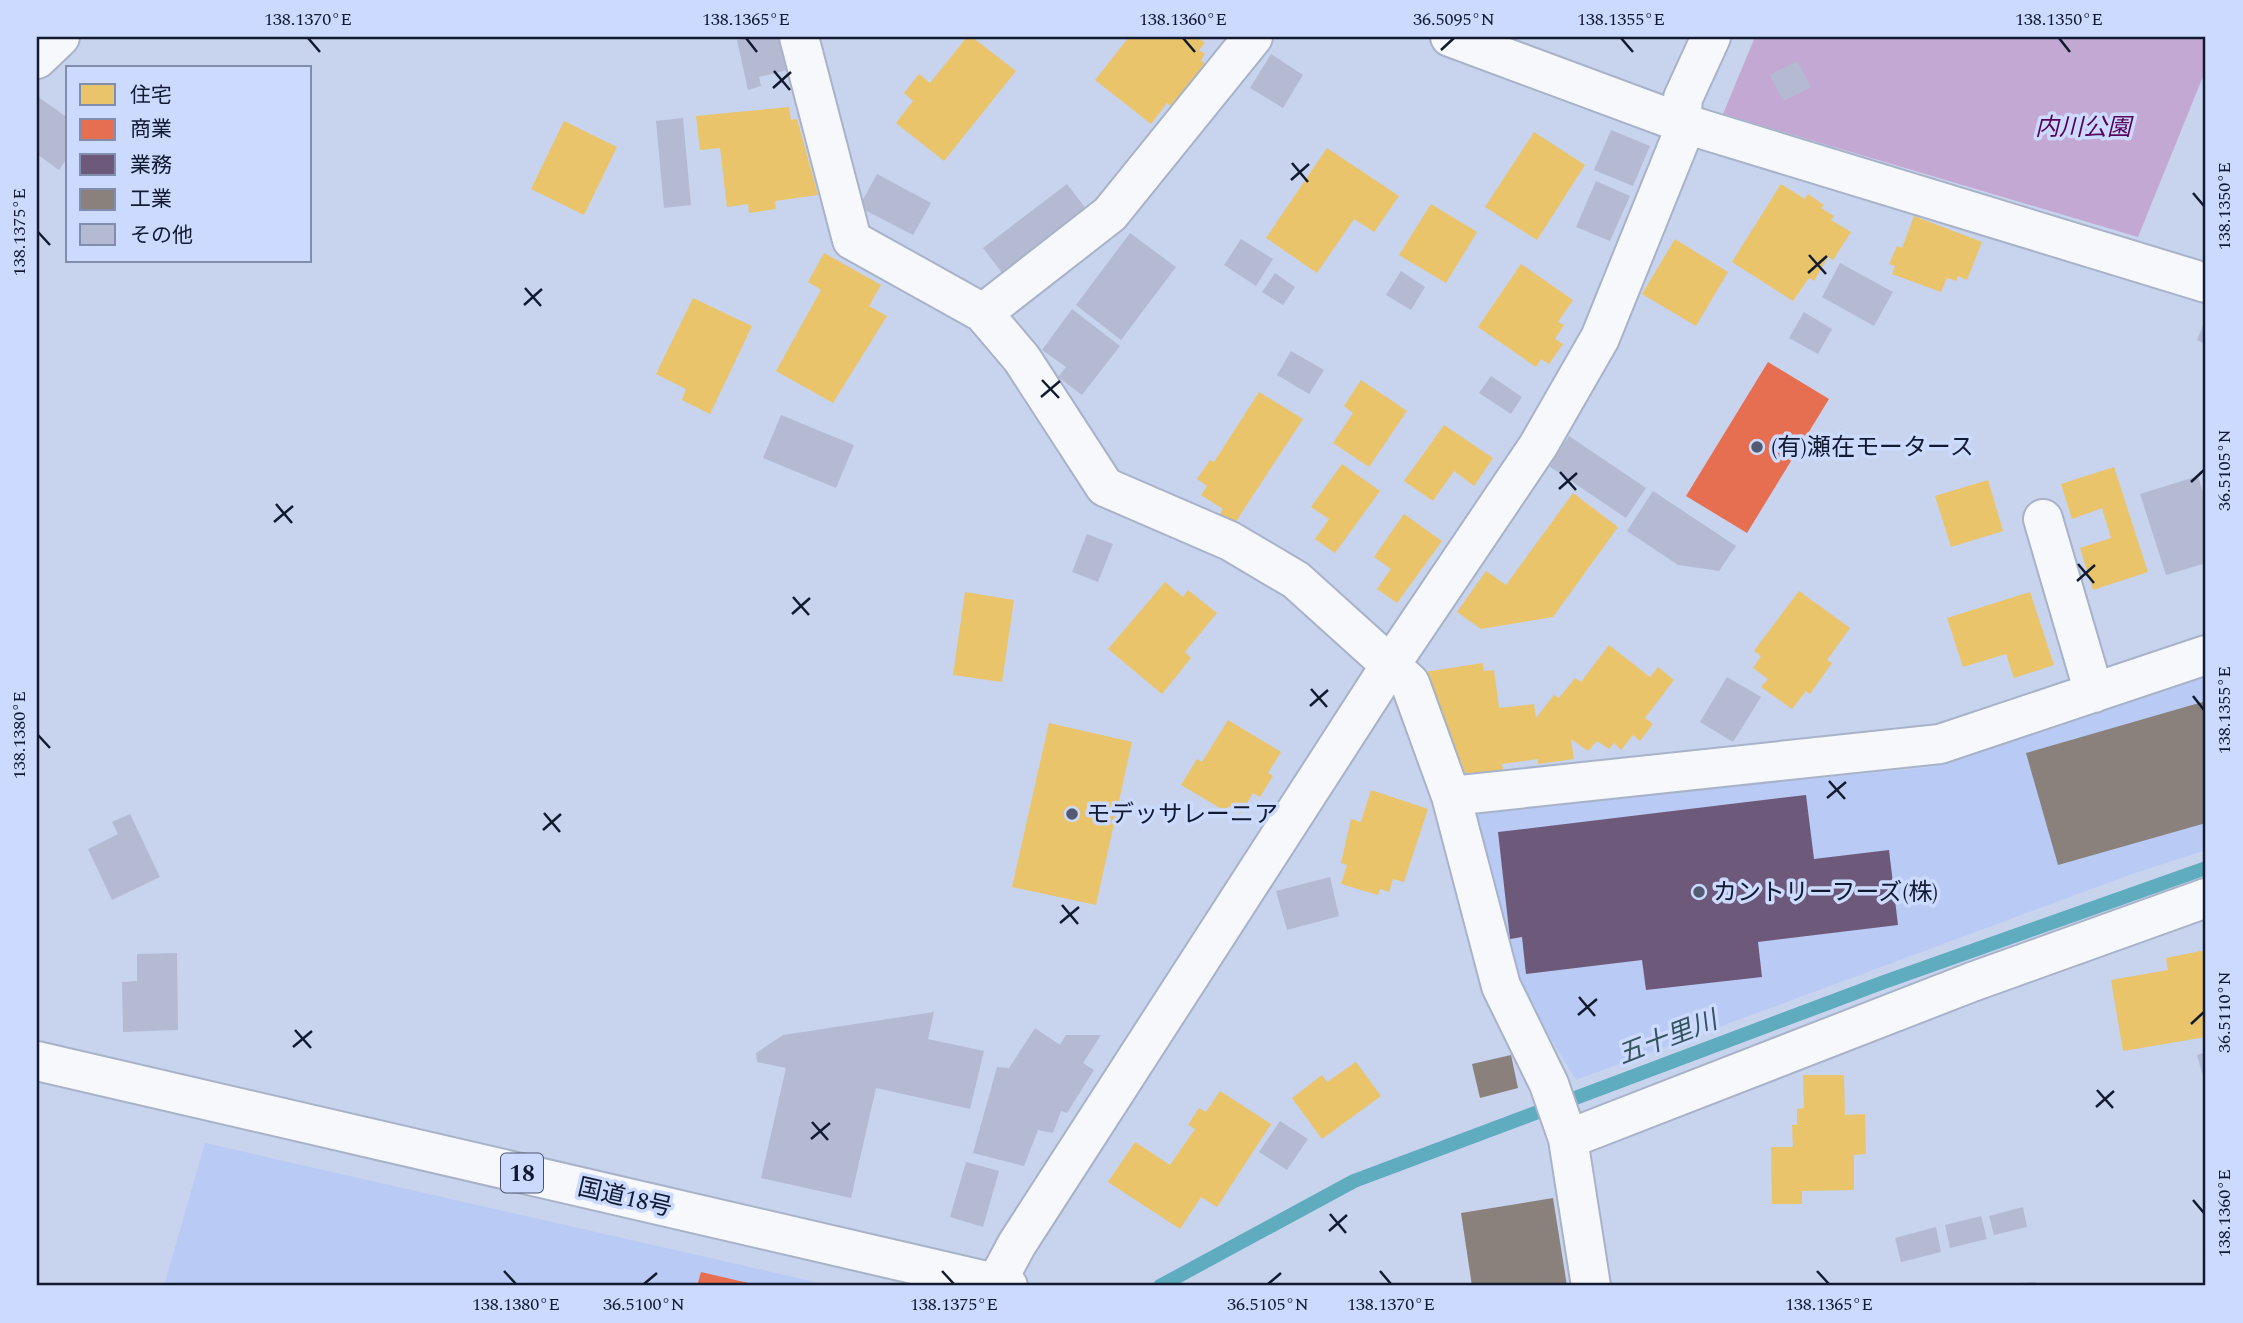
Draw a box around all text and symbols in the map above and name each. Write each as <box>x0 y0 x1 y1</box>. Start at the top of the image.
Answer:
text: 138.1370°E <box>264 6 352 33</box>
text: 138.1365°E <box>702 6 790 33</box>
text: 138.1360°E <box>1139 6 1227 33</box>
text: 36.5095°N <box>1413 6 1495 33</box>
text: 138.1355°E <box>1577 6 1665 33</box>
text: 138.1350°E <box>2015 6 2103 33</box>
legend <box>66 66 312 262</box>
text: 住宅 <box>130 80 172 112</box>
park label: 内川公園 <box>2035 110 2134 146</box>
text: 商業 <box>130 114 172 146</box>
text: 業務 <box>130 150 172 182</box>
text: 138.1350°E <box>2211 162 2238 250</box>
text: 工業 <box>130 184 172 216</box>
text: 138.1375°E <box>6 188 33 276</box>
text: その他 <box>130 220 193 252</box>
text: 36.5105°N <box>2211 429 2238 511</box>
place label: (有)瀬在モータース <box>1771 430 1974 466</box>
marker: (有)瀬在モータース <box>1749 439 1765 455</box>
text: 138.1355°E <box>2211 666 2238 754</box>
text: 138.1380°E <box>6 691 33 779</box>
place label: モデッサレーニア <box>1086 797 1278 833</box>
marker: モデッサレーニア <box>1064 806 1080 822</box>
place label: カントリーフーズ(株) <box>1713 875 1938 911</box>
marker: カントリーフーズ(株) <box>1691 884 1707 900</box>
text: 36.5110°N <box>2211 971 2238 1053</box>
water label: 五十里川 <box>1612 1000 1726 1075</box>
road number: 18 <box>501 1154 543 1192</box>
text: 138.1360°E <box>2211 1169 2238 1257</box>
street label: 国道18号 <box>574 1170 676 1226</box>
text: 138.1380°E <box>472 1291 560 1318</box>
text: 36.5100°N <box>603 1291 685 1318</box>
text: 138.1375°E <box>910 1291 998 1318</box>
text: 36.5105°N <box>1227 1291 1309 1318</box>
text: 138.1370°E <box>1347 1291 1435 1318</box>
text: 138.1365°E <box>1785 1291 1873 1318</box>

